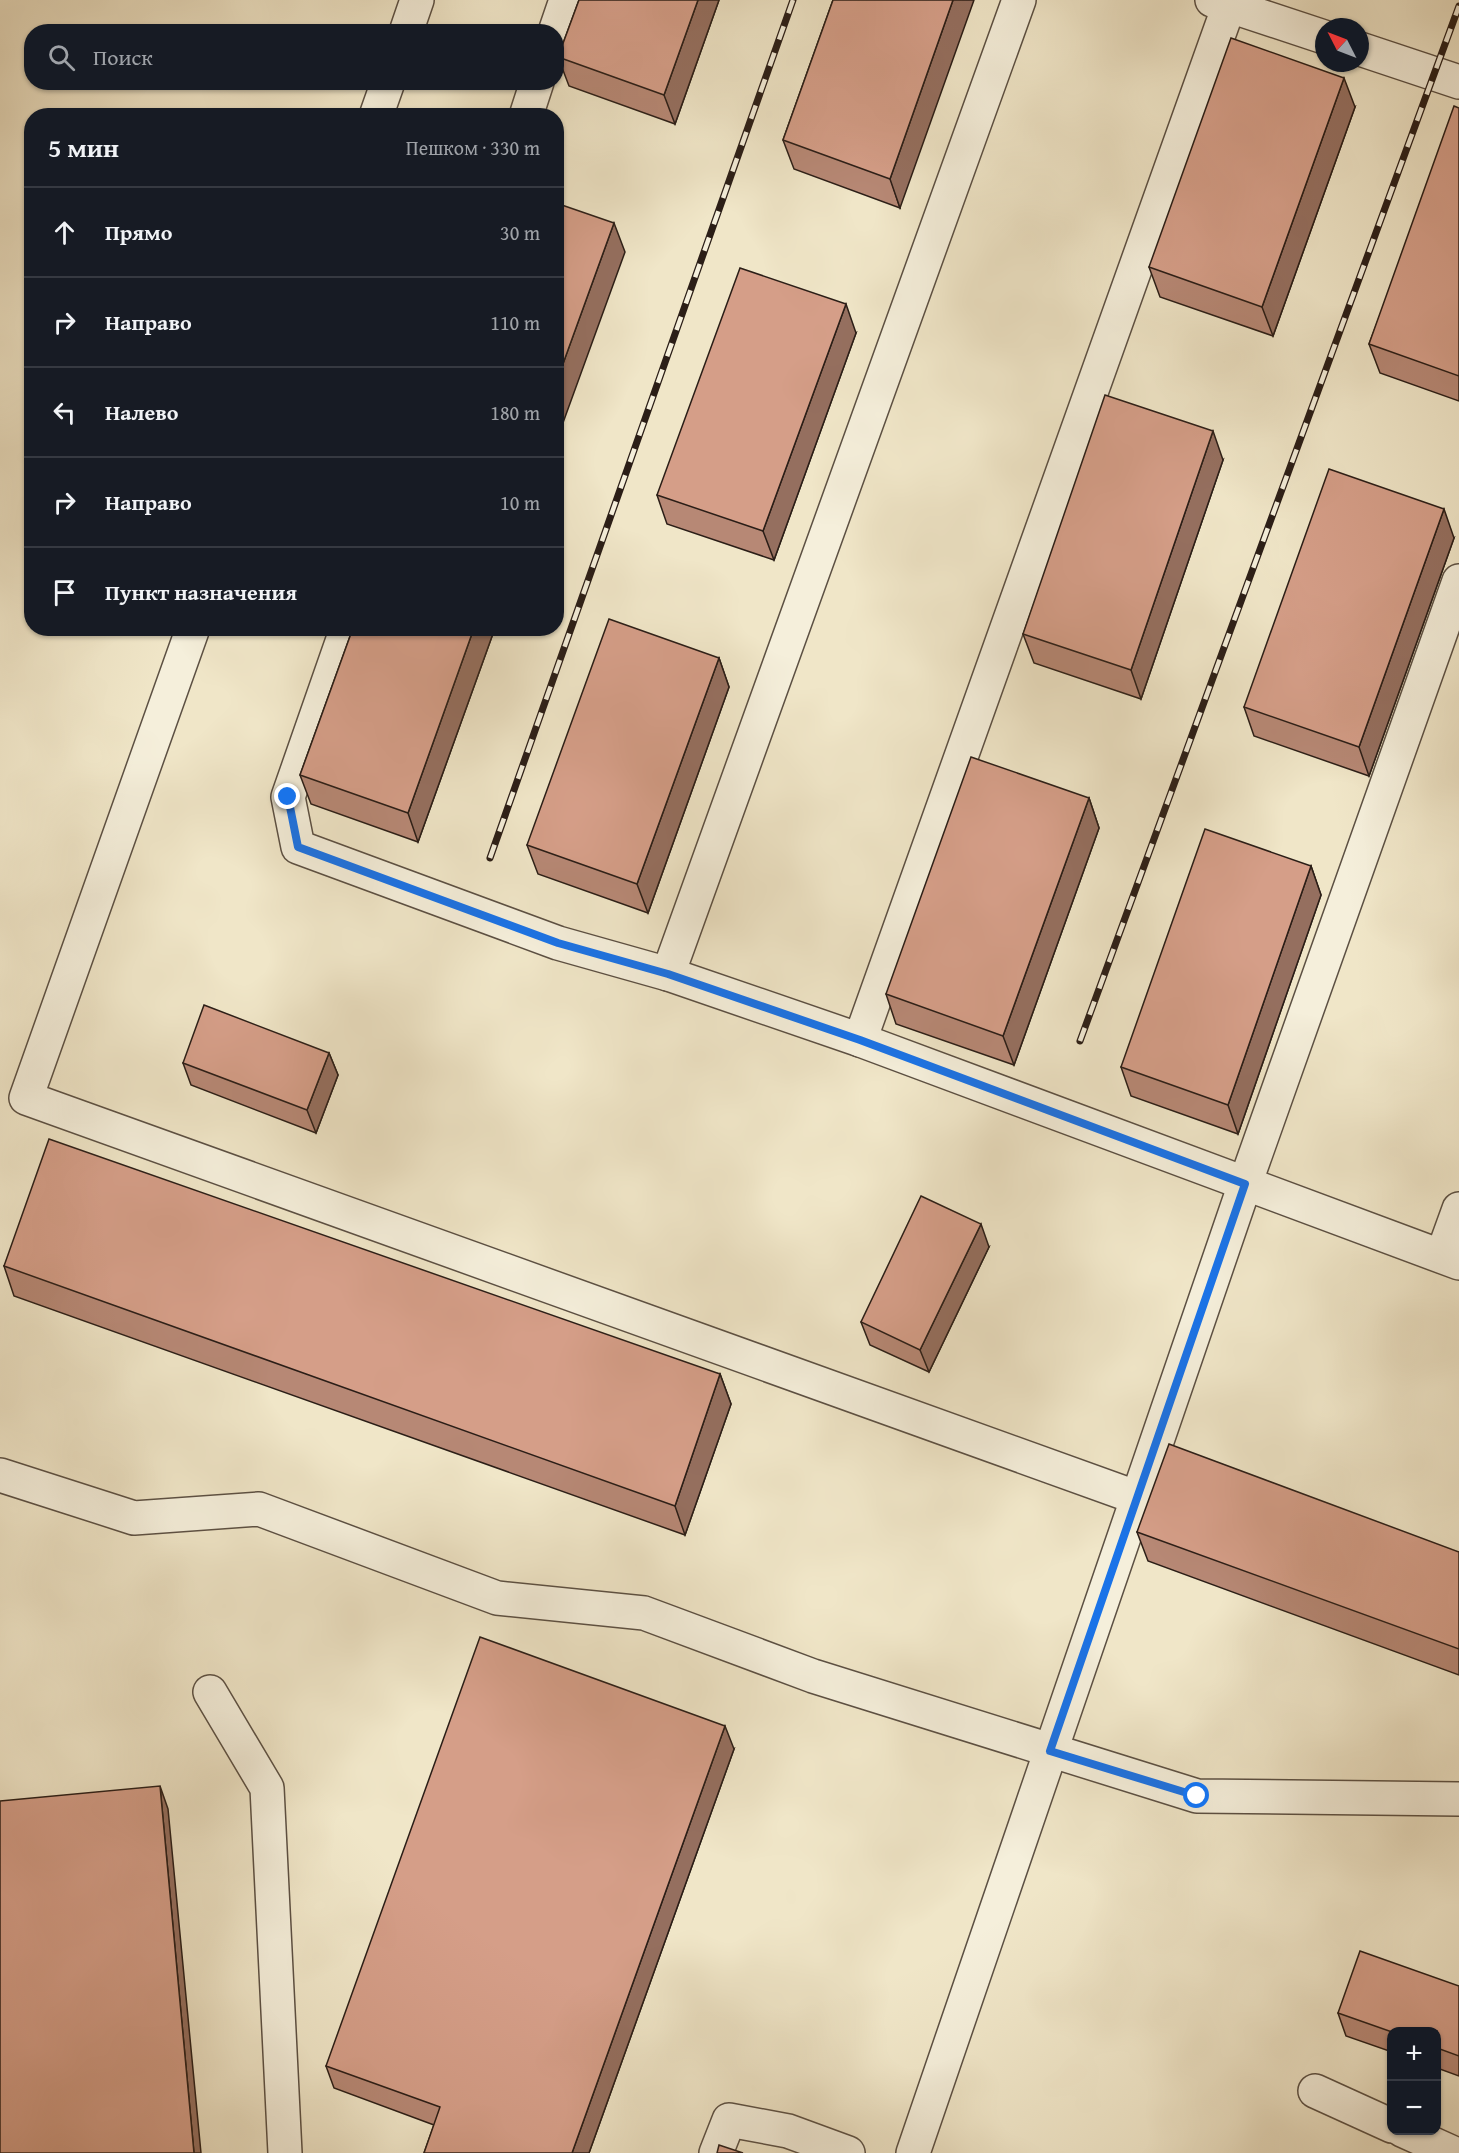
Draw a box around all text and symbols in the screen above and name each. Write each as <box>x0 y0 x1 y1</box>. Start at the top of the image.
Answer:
north arrow <box>1315 18 1369 72</box>
search box <box>24 24 564 90</box>
icon: search <box>45 41 78 74</box>
text: Поиск <box>93 41 153 73</box>
text: 5 мин <box>48 128 119 167</box>
text: Пешком · 330 m <box>406 133 540 162</box>
icon: ahead <box>48 216 81 249</box>
text: Прямо <box>105 216 172 248</box>
text: 30 m <box>500 218 540 247</box>
icon: right <box>48 306 81 339</box>
text: Направо <box>105 306 192 338</box>
text: 110 m <box>490 308 540 337</box>
icon: left <box>48 396 81 429</box>
text: Налево <box>105 396 178 428</box>
text: 180 m <box>490 398 540 427</box>
icon: right <box>48 486 81 519</box>
text: Направо <box>105 486 192 518</box>
text: 10 m <box>500 488 540 517</box>
icon: arrive <box>48 576 81 609</box>
text: Пункт назначения <box>105 576 297 608</box>
route end <box>274 783 300 809</box>
route start <box>1183 1782 1209 1808</box>
map controls <box>1387 2027 1441 2135</box>
button: + <box>1387 2027 1441 2081</box>
button: − <box>1387 2081 1441 2135</box>

